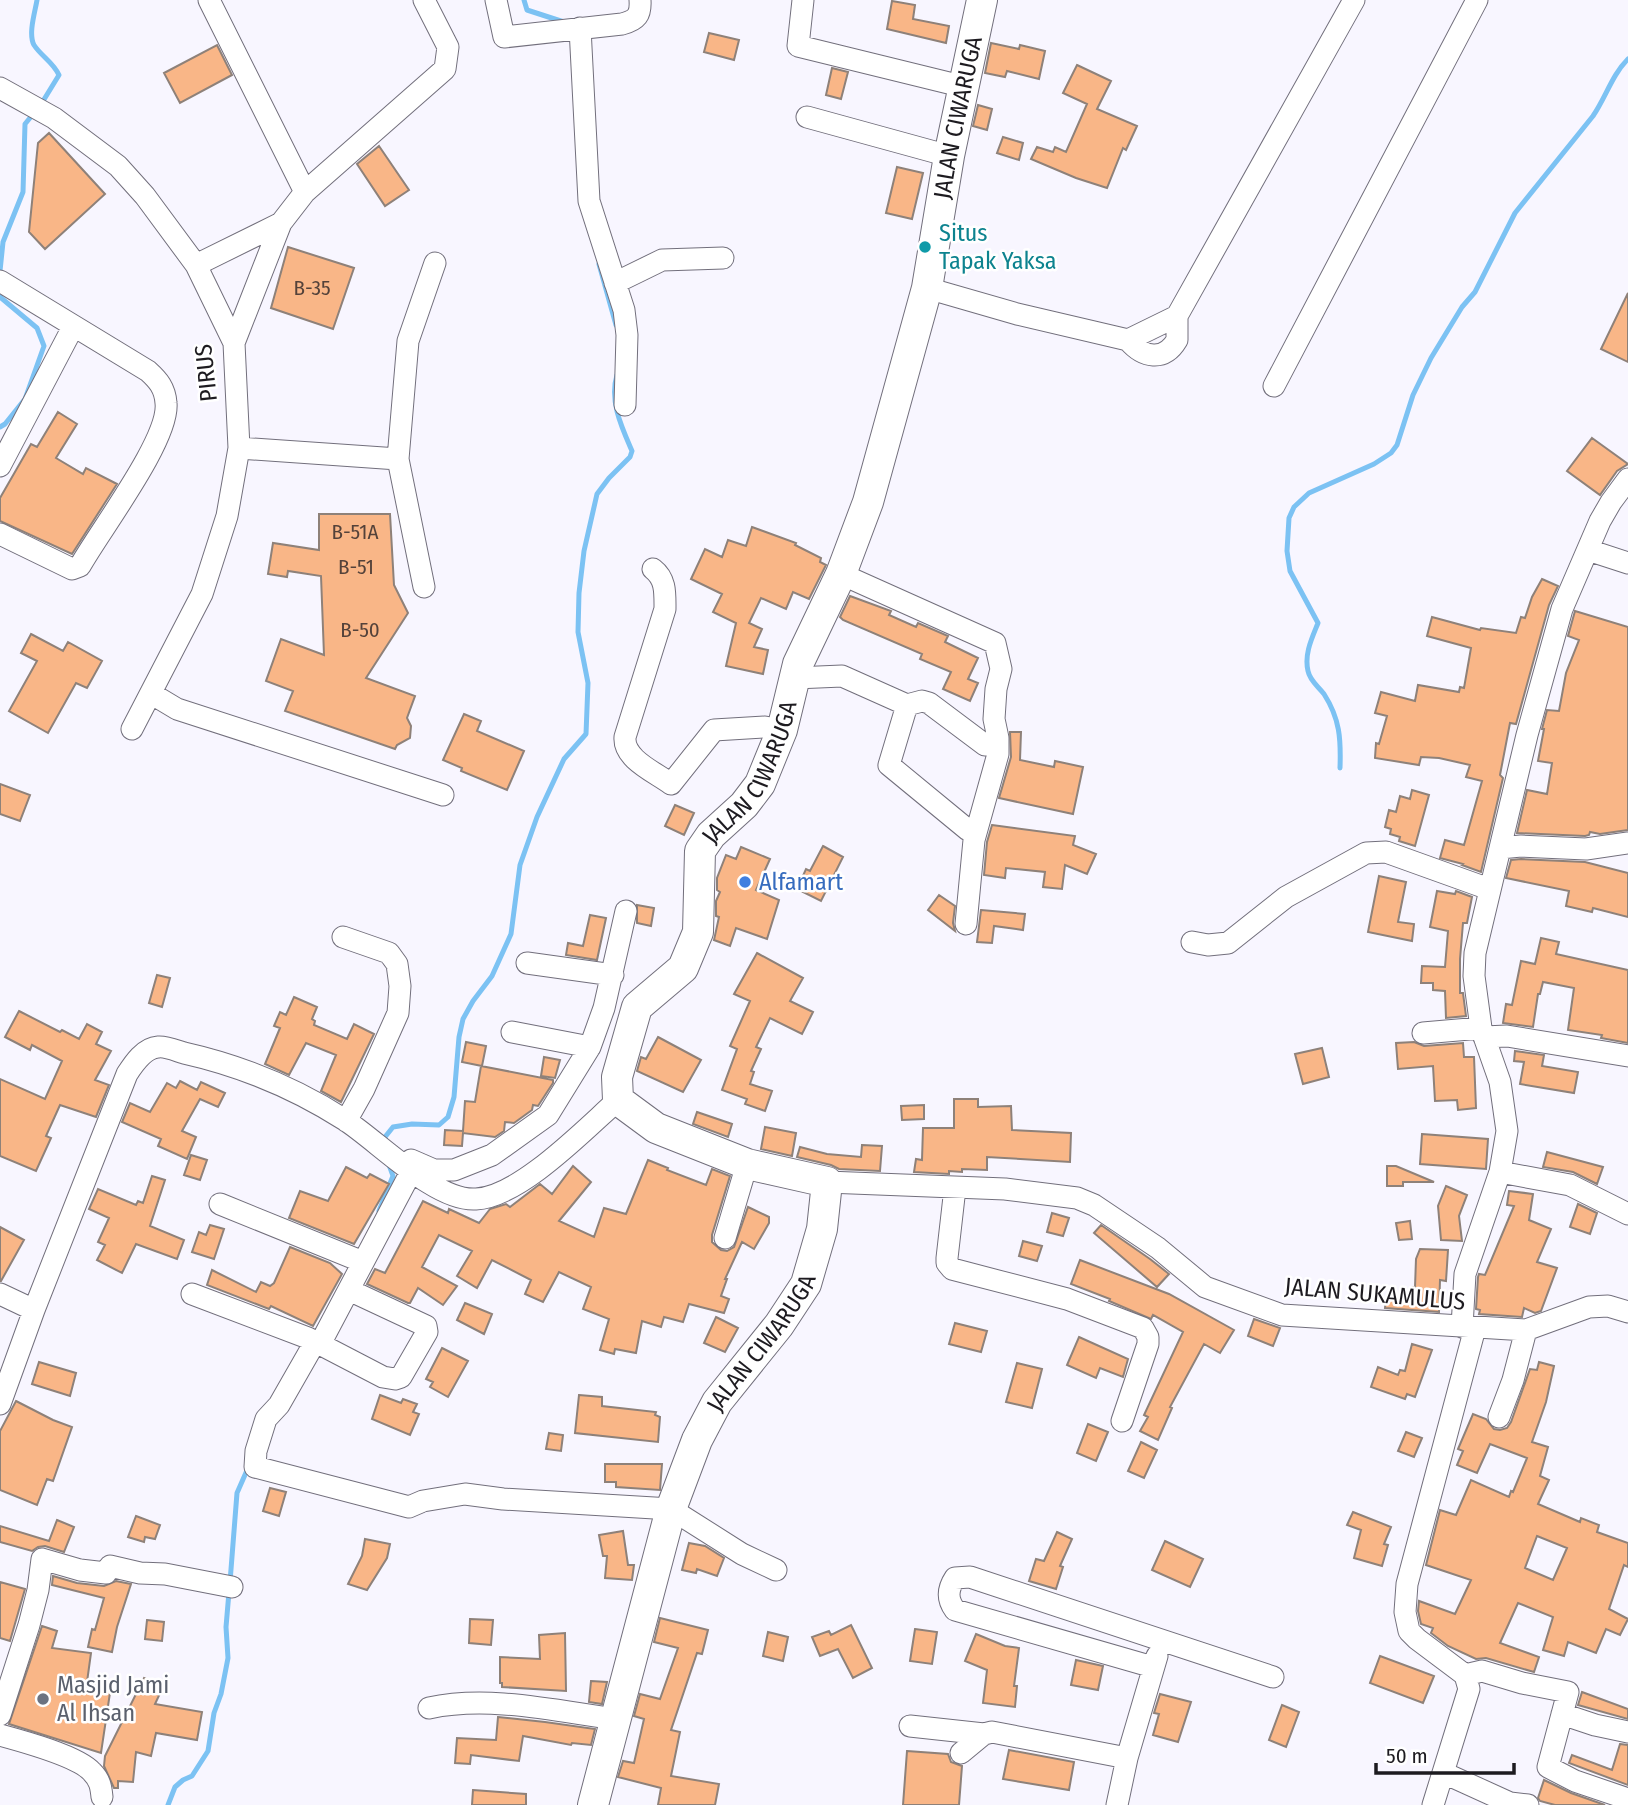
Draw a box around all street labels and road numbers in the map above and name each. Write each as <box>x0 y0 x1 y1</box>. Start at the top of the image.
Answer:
street label: JALAN CIWARUGA <box>928 33 988 201</box>
street label: PIRUS <box>189 343 223 403</box>
street label: JALAN CIWARUGA <box>696 698 803 848</box>
street label: JALAN CIWARUGA <box>701 1271 822 1416</box>
street label: JALAN SUKAMULUS <box>1284 1272 1466 1316</box>

